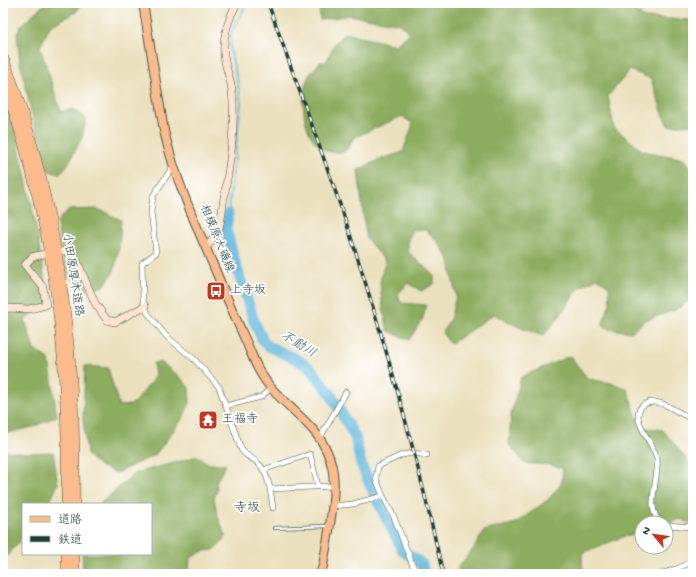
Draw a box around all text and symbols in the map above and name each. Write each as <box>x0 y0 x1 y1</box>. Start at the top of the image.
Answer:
street label: 相模原大磯線 <box>196 203 237 275</box>
street label: 小田原厚木道路 <box>59 232 86 318</box>
bus stop icon: 上寺坂 <box>205 280 227 302</box>
place label: 上寺坂 <box>230 283 266 298</box>
water label: 不動川 <box>277 328 319 361</box>
temple icon: 王福寺 <box>197 409 219 431</box>
place label: 王福寺 <box>222 412 258 427</box>
district label: 寺坂 <box>234 501 260 516</box>
legend <box>22 503 152 555</box>
text: 道路 <box>58 513 82 528</box>
north arrow <box>634 515 674 555</box>
text: N <box>640 525 654 537</box>
text: 鉄道 <box>58 533 82 548</box>

